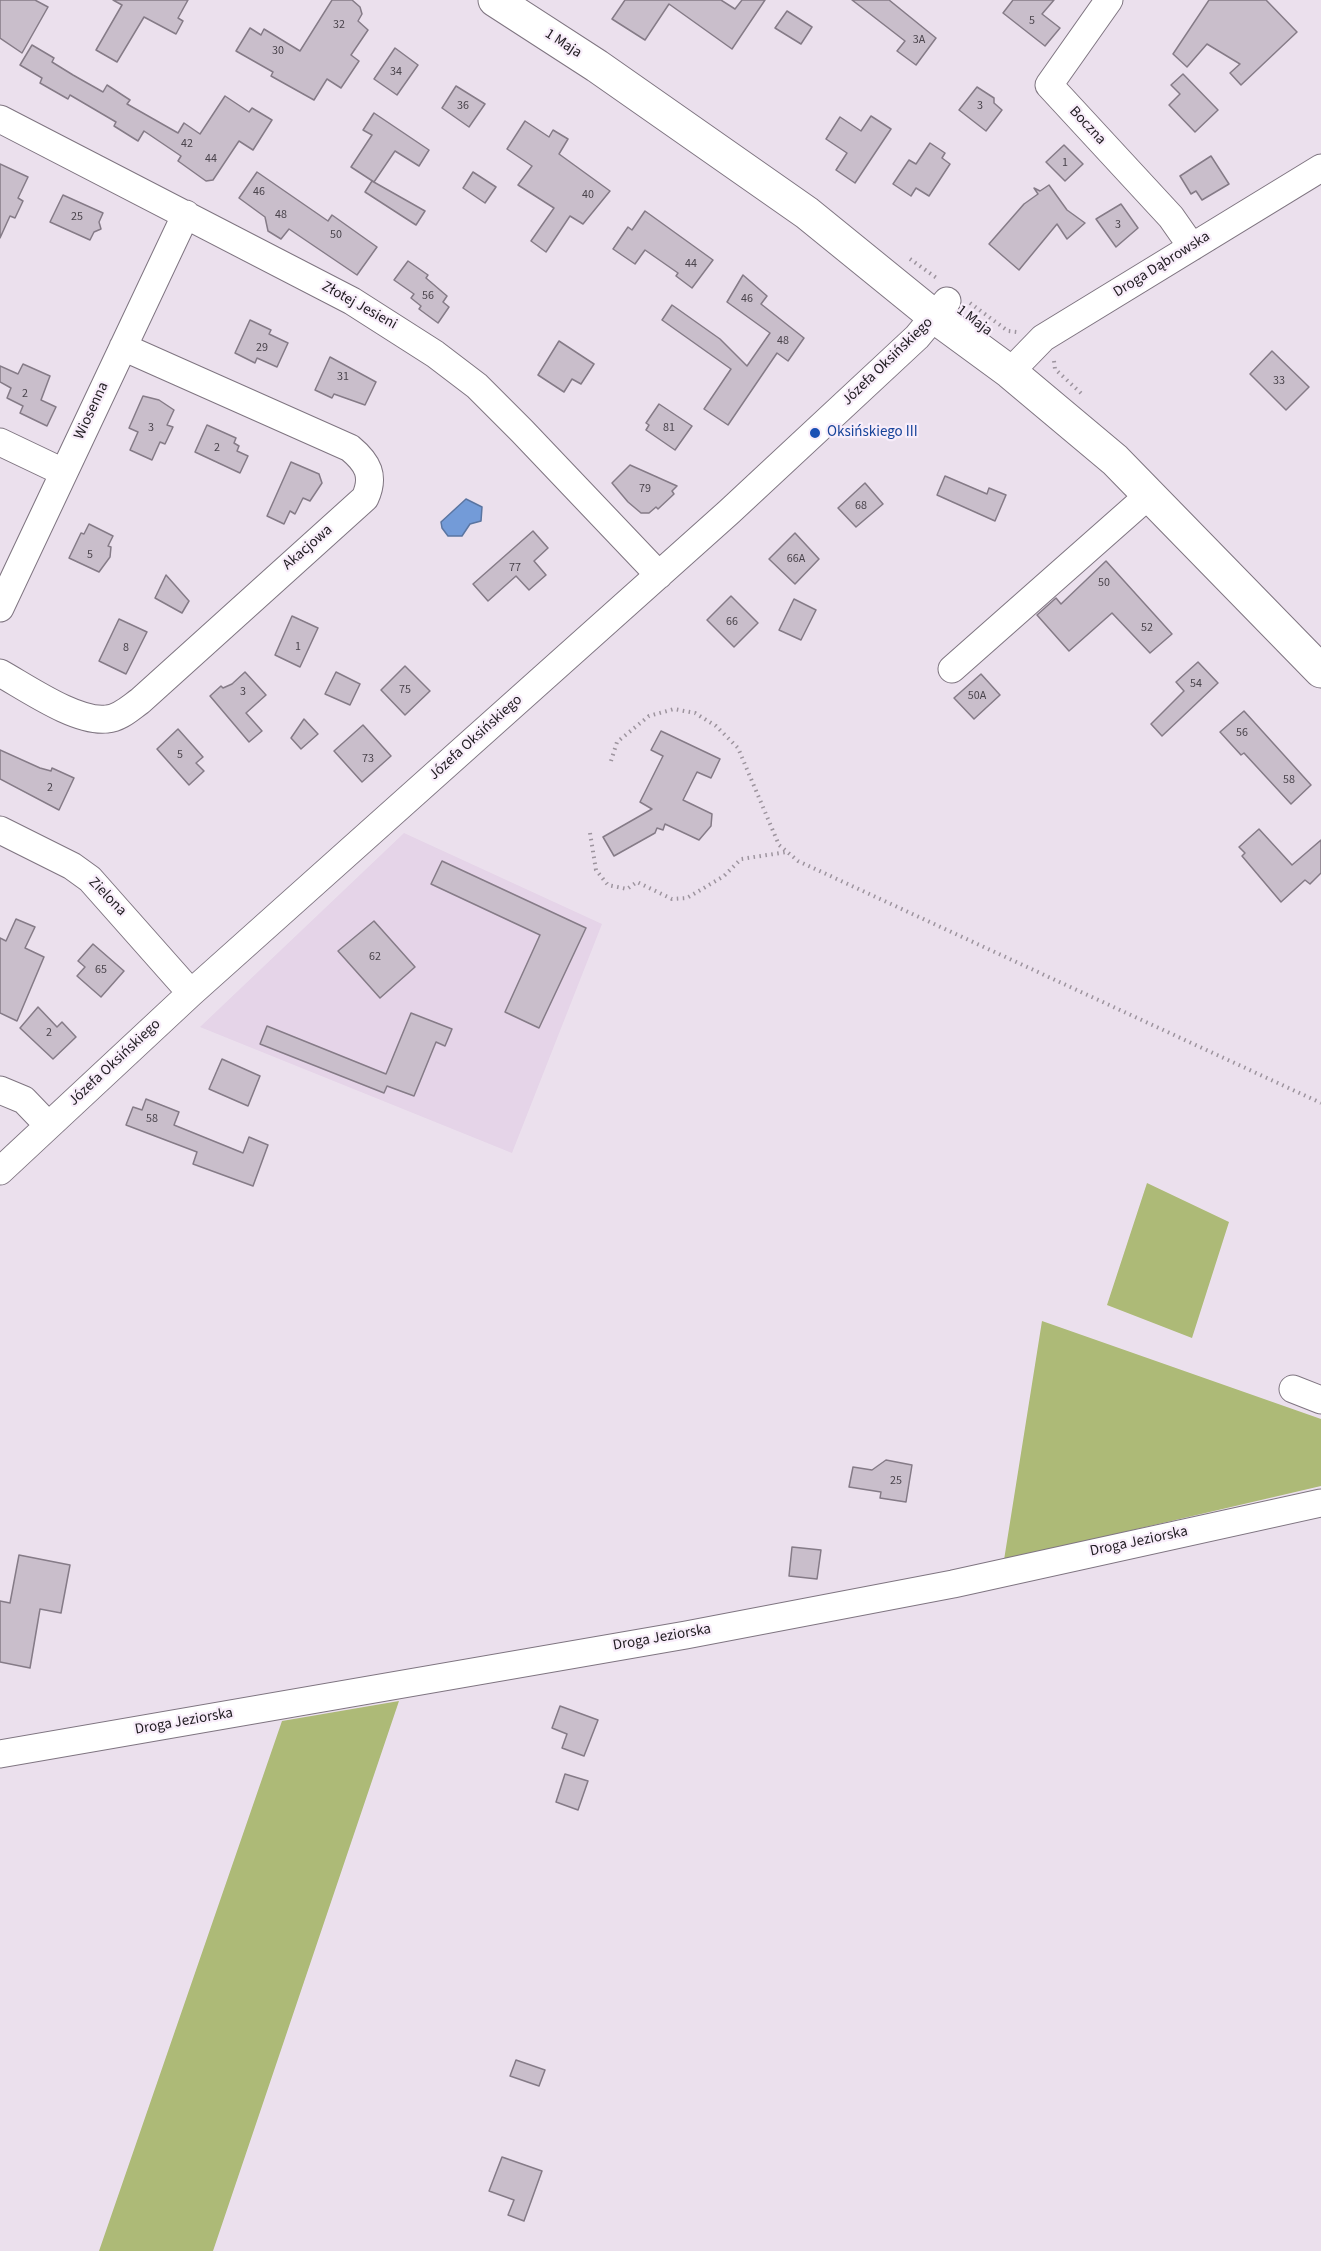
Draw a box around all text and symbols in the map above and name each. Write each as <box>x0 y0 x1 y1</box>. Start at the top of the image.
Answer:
house number: 5 <box>1029 14 1035 28</box>
house number: 32 <box>333 18 345 32</box>
street label: 1 Maja <box>541 26 585 62</box>
house number: 3A <box>913 33 925 47</box>
house number: 30 <box>272 44 284 58</box>
house number: 34 <box>390 65 402 79</box>
house number: 36 <box>457 99 469 113</box>
house number: 3 <box>977 99 983 113</box>
street label: Boczna <box>1065 103 1109 149</box>
house number: 42 <box>181 137 193 151</box>
house number: 44 <box>205 152 217 166</box>
house number: 1 <box>1062 156 1068 170</box>
house number: 46 <box>253 185 265 199</box>
house number: 40 <box>582 188 594 202</box>
house number: 48 <box>275 208 287 222</box>
house number: 25 <box>71 210 83 224</box>
house number: 3 <box>1115 218 1121 232</box>
house number: 50 <box>330 228 342 242</box>
street label: Droga Dąbrowska <box>1110 228 1214 302</box>
house number: 44 <box>685 257 697 271</box>
street label: Złotej Jesieni <box>318 278 400 334</box>
house number: 56 <box>422 289 434 303</box>
house number: 46 <box>741 292 753 306</box>
street label: 1 Maja <box>953 302 995 340</box>
street label: Józefa Oksińskiego <box>839 314 937 410</box>
house number: 48 <box>777 334 789 348</box>
house number: 29 <box>256 341 268 355</box>
house number: 31 <box>337 370 349 384</box>
house number: 33 <box>1273 374 1285 388</box>
street label: Wiosenna <box>71 379 113 443</box>
house number: 2 <box>22 387 28 401</box>
house number: 3 <box>148 421 154 435</box>
house number: 81 <box>663 421 675 435</box>
place label: Oksińskiego III <box>827 424 918 442</box>
marker: Oksińskiego III <box>808 426 822 440</box>
house number: 2 <box>214 441 220 455</box>
house number: 79 <box>639 482 651 496</box>
house number: 68 <box>855 499 867 513</box>
street label: Akacjowa <box>280 522 336 574</box>
house number: 5 <box>87 548 93 562</box>
house number: 66A <box>787 552 805 566</box>
house number: 77 <box>509 561 521 575</box>
house number: 50 <box>1098 576 1110 590</box>
house number: 66 <box>726 615 738 629</box>
house number: 52 <box>1141 621 1153 635</box>
house number: 1 <box>295 640 301 654</box>
house number: 8 <box>123 641 129 655</box>
house number: 54 <box>1190 677 1202 691</box>
house number: 75 <box>399 683 411 697</box>
house number: 3 <box>240 685 246 699</box>
house number: 50A <box>968 689 986 703</box>
street label: Józefa Oksińskiego <box>426 691 526 785</box>
house number: 56 <box>1236 726 1248 740</box>
house number: 5 <box>177 748 183 762</box>
house number: 73 <box>362 752 374 766</box>
house number: 58 <box>1283 773 1295 787</box>
house number: 2 <box>47 781 53 795</box>
street label: Zielona <box>84 874 130 920</box>
house number: 62 <box>369 950 381 964</box>
house number: 65 <box>95 963 107 977</box>
street label: Józefa Oksińskiego <box>65 1016 165 1110</box>
house number: 2 <box>46 1026 52 1040</box>
house number: 58 <box>146 1112 158 1126</box>
house number: 25 <box>890 1474 902 1488</box>
street label: Droga Jeziorska <box>1089 1523 1189 1561</box>
street label: Droga Jeziorska <box>612 1621 712 1655</box>
street label: Droga Jeziorska <box>134 1705 234 1739</box>

